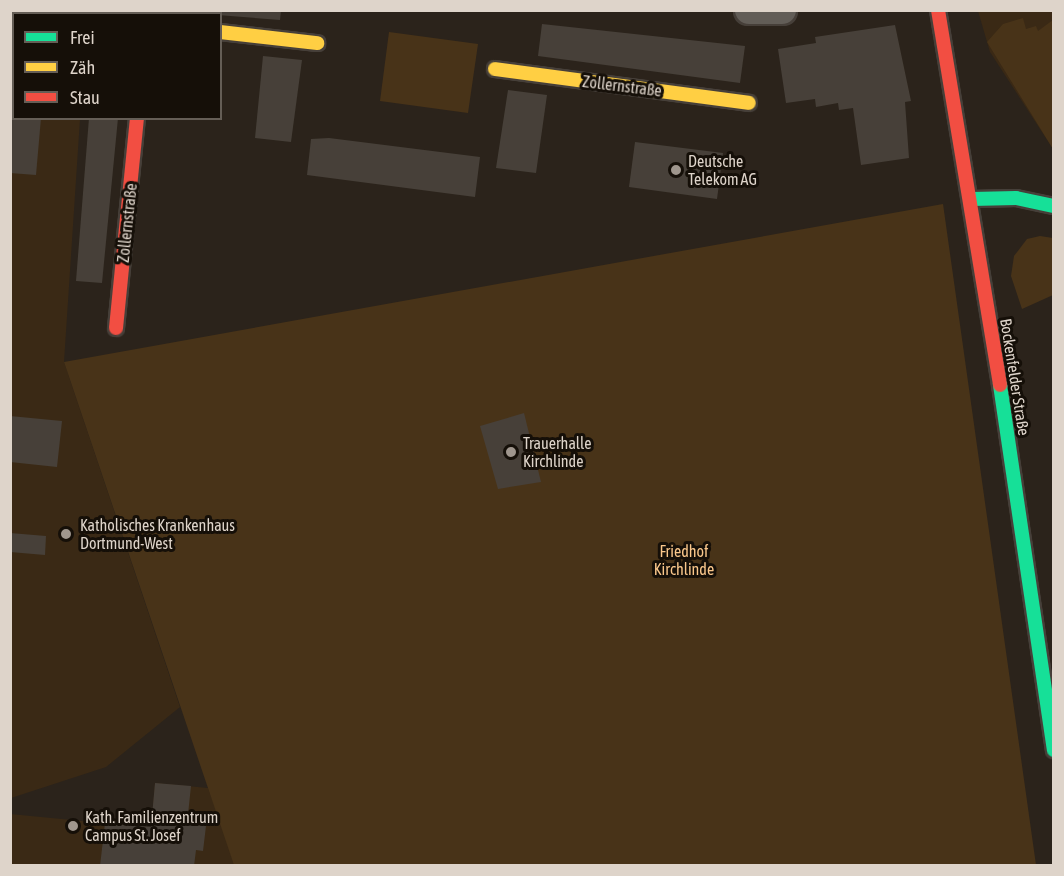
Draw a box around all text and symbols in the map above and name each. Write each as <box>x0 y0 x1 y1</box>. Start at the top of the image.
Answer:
legend <box>12 12 222 120</box>
text: Frei <box>70 27 95 48</box>
text: Zäh <box>70 57 95 78</box>
street label: Zollernstraße <box>581 72 663 100</box>
text: Stau <box>70 87 100 108</box>
place label: Deutsche Telekom AG <box>688 151 757 189</box>
marker: Deutsche Telekom AG <box>669 163 683 177</box>
street label: Zollernstraße <box>113 182 141 264</box>
street label: Bockenfelder Straße <box>996 317 1034 437</box>
place label: Trauerhalle Kirchlinde <box>523 433 591 471</box>
marker: Trauerhalle Kirchlinde <box>504 445 518 459</box>
place label: Katholisches Krankenhaus Dortmund-West <box>80 515 235 553</box>
marker: Katholisches Krankenhaus Dortmund-West <box>57 525 75 543</box>
park label: Friedhof Kirchlinde <box>654 541 714 579</box>
place label: Kath. Familienzentrum Campus St. Josef <box>85 807 218 845</box>
marker: Kath. Familienzentrum Campus St. Josef <box>66 819 80 833</box>

